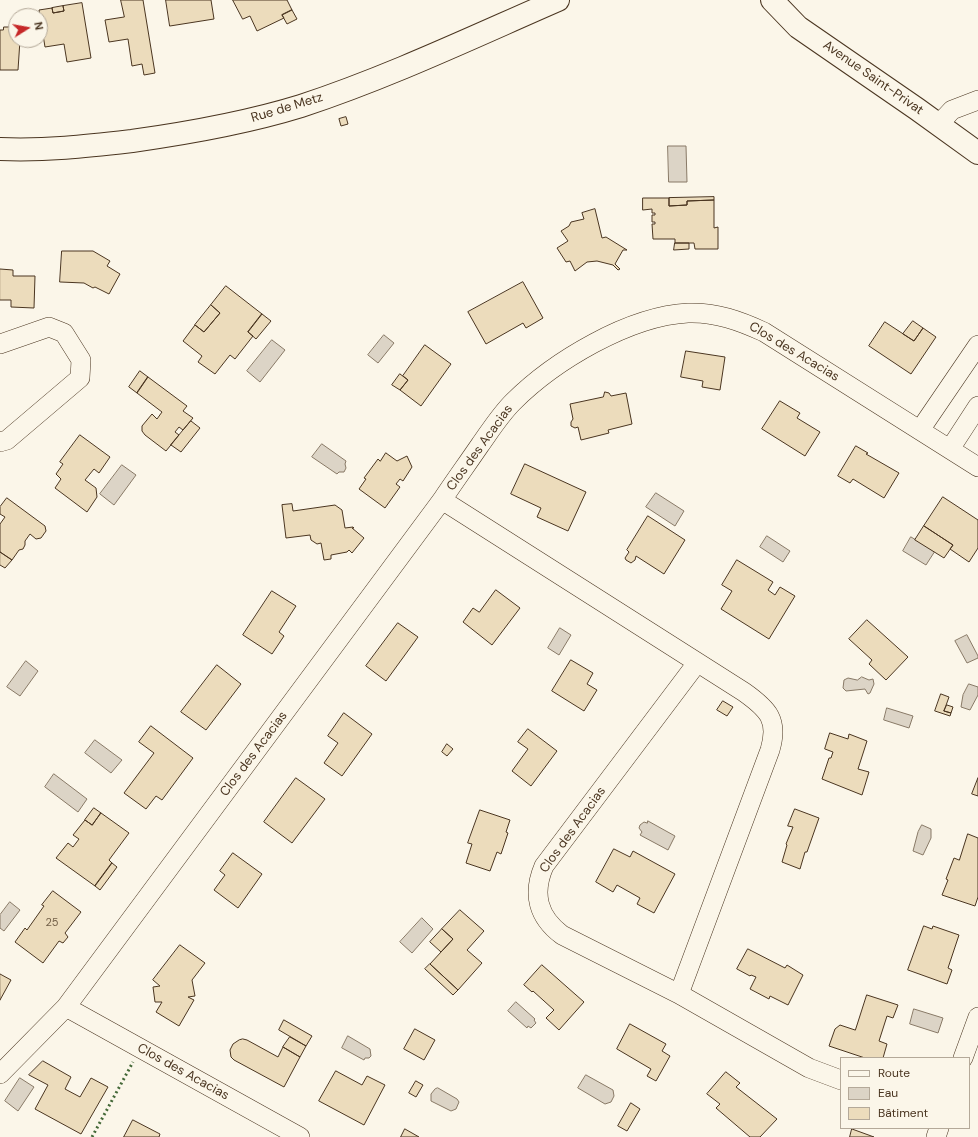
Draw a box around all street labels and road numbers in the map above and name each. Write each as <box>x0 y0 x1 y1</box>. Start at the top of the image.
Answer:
street label: Avenue Saint-Privat <box>820 38 926 118</box>
street label: Rue de Metz <box>249 90 325 126</box>
street label: Clos des Acacias <box>746 319 842 385</box>
street label: Clos des Acacias <box>444 402 516 494</box>
street label: Clos des Acacias <box>217 708 291 800</box>
street label: Clos des Acacias <box>537 784 609 876</box>
street label: Clos des Acacias <box>134 1040 232 1104</box>

